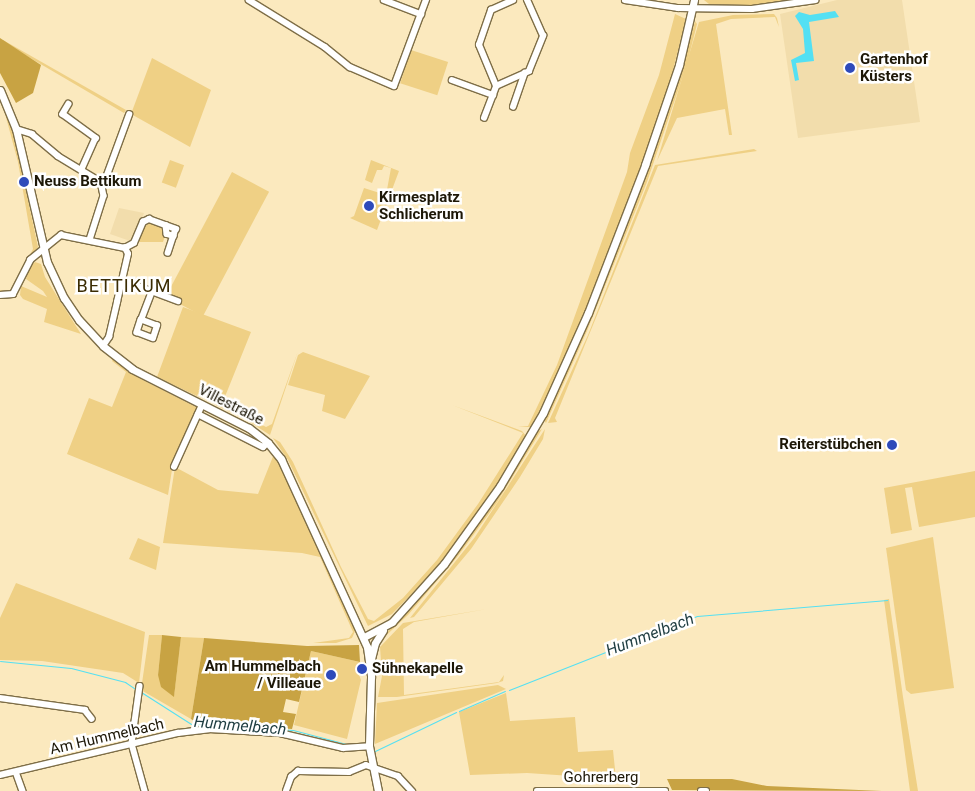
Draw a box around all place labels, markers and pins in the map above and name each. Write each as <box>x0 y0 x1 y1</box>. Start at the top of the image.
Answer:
place label: Gartenhof Küsters <box>860 50 928 85</box>
marker: Gartenhof Küsters <box>844 62 856 74</box>
place label: Neuss Bettikum <box>34 173 141 191</box>
marker: Neuss Bettikum <box>18 176 30 188</box>
place label: Kirmesplatz Schlicherum <box>379 188 464 223</box>
marker: Kirmesplatz Schlicherum <box>363 200 375 212</box>
place label: Reiterstübchen <box>779 436 882 454</box>
marker: Reiterstübchen <box>886 439 898 451</box>
place label: Am Hummelbach / Villeaue <box>205 657 321 692</box>
place label: Sühnekapelle <box>372 660 463 678</box>
marker: Sühnekapelle <box>356 663 368 675</box>
marker: Am Hummelbach / Villeaue <box>325 669 337 681</box>

